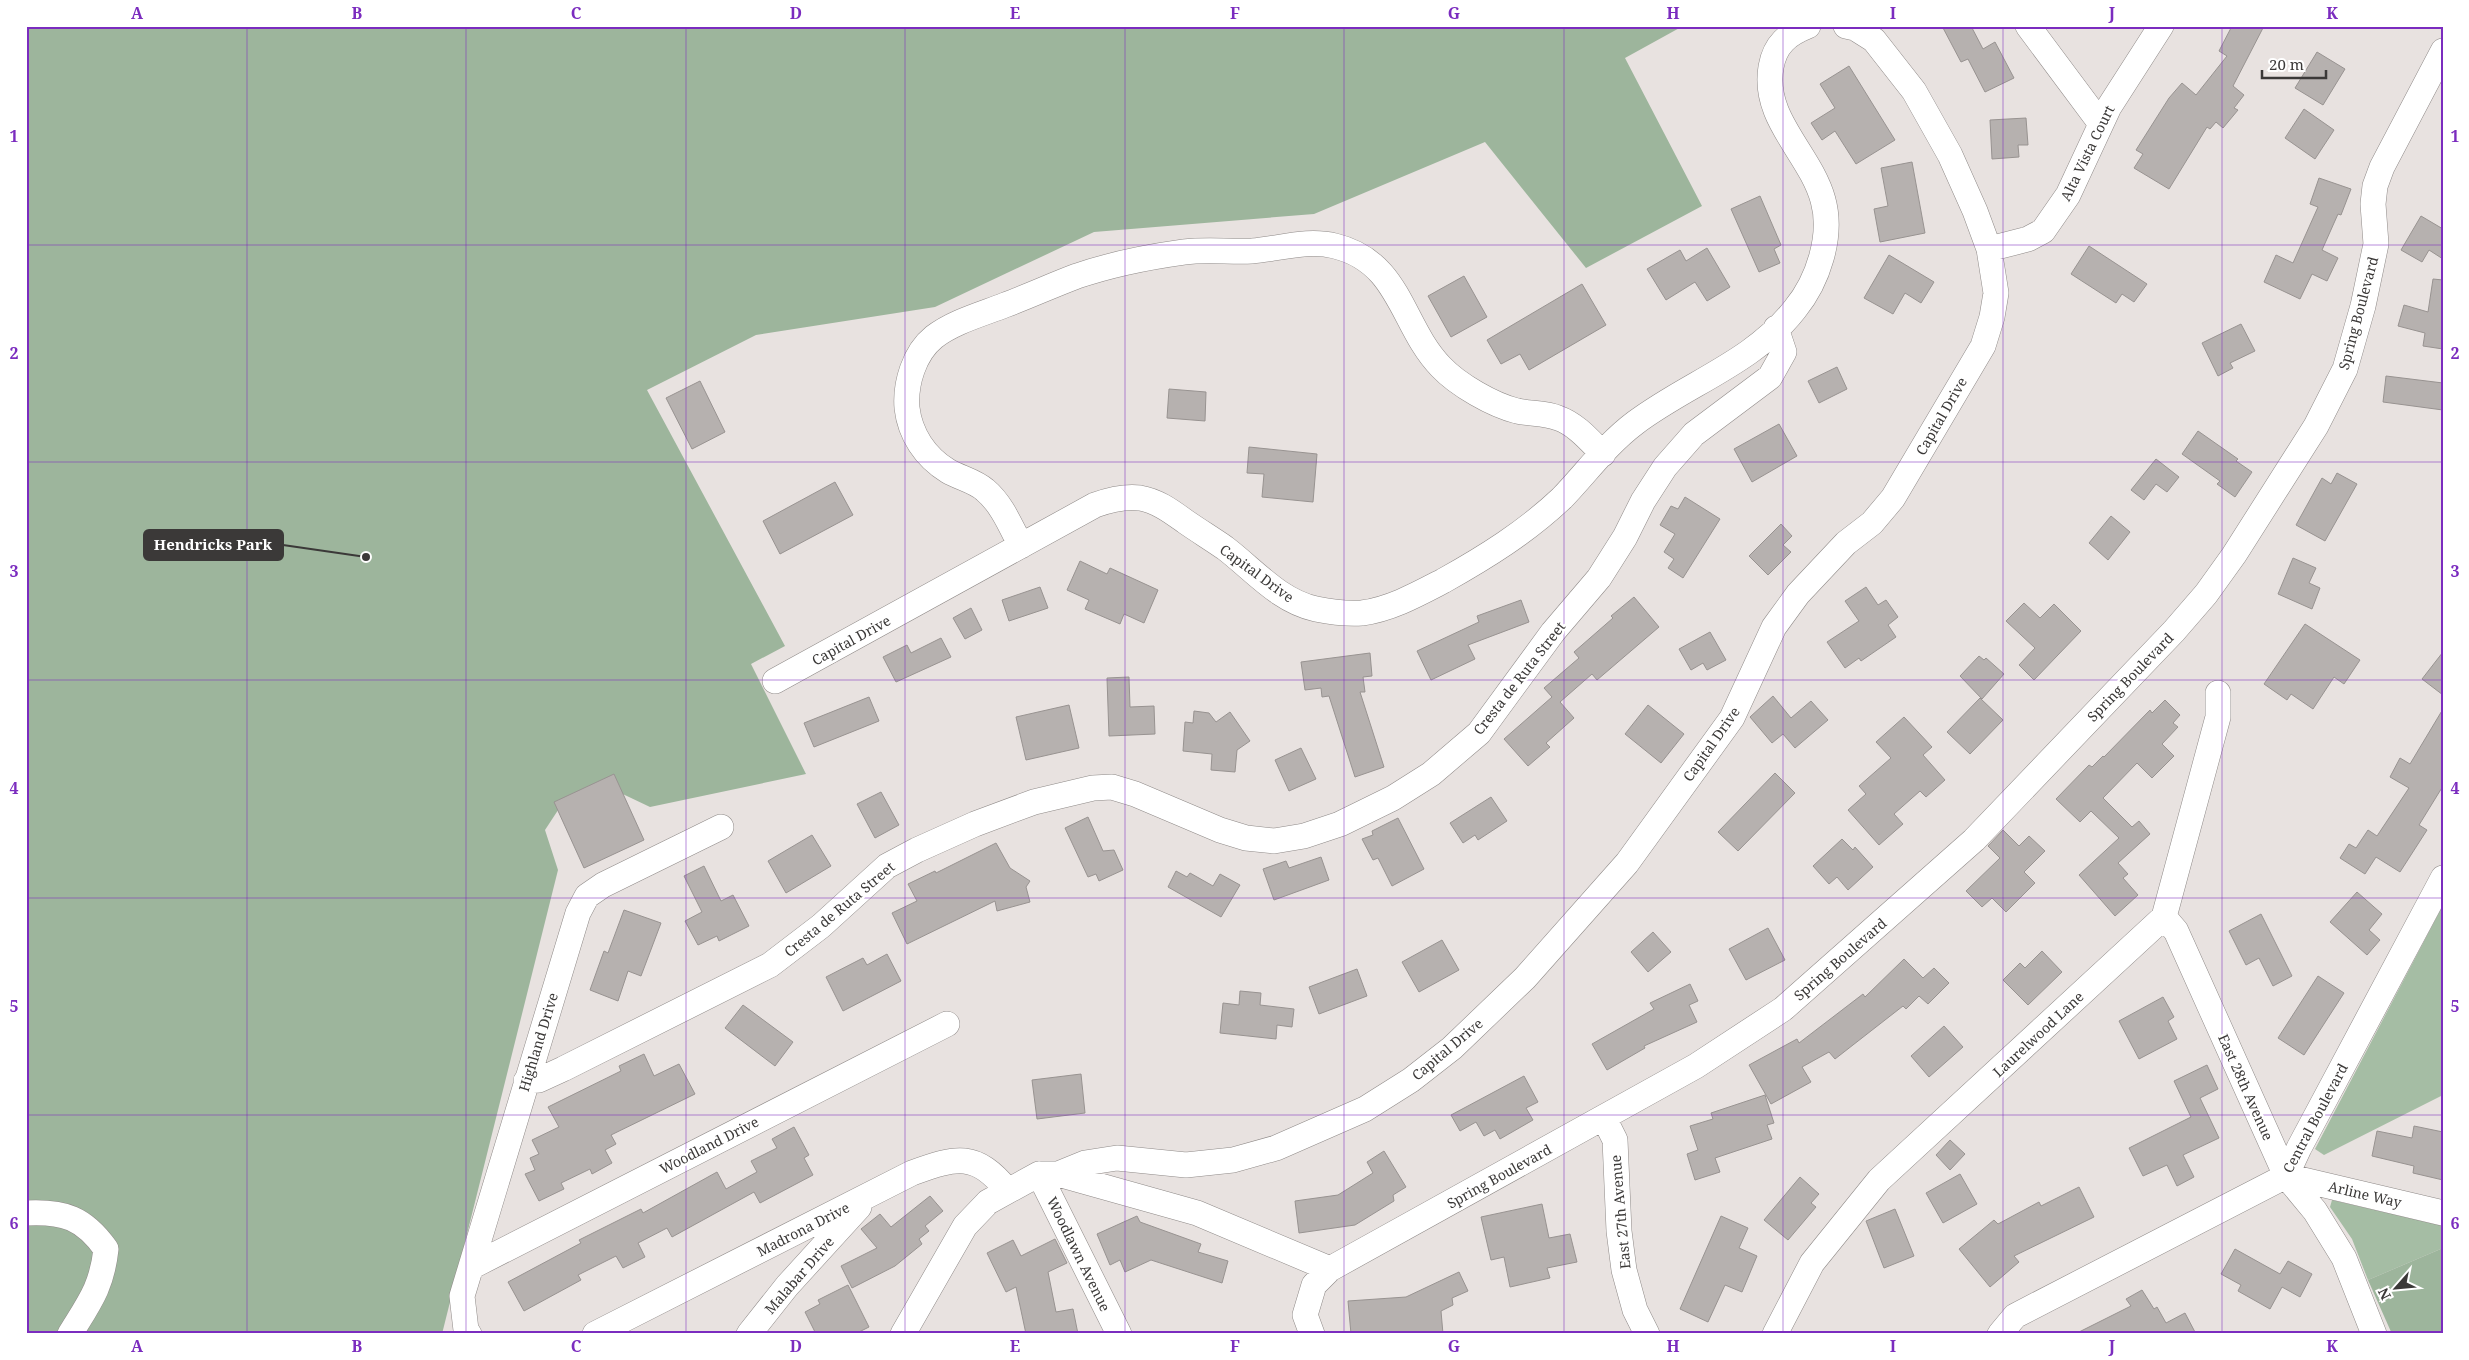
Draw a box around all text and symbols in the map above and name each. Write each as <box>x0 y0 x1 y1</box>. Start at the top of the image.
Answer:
text: A <box>131 2 144 24</box>
text: B <box>352 2 363 24</box>
text: C <box>571 2 582 24</box>
text: D <box>790 2 802 24</box>
text: E <box>1010 2 1020 24</box>
text: F <box>1230 2 1240 24</box>
text: G <box>1448 2 1460 24</box>
text: H <box>1666 2 1680 24</box>
text: I <box>1890 2 1896 24</box>
text: J <box>2108 2 2116 24</box>
text: K <box>2326 2 2338 24</box>
scale bar <box>2262 48 2325 80</box>
text: 20 m <box>2269 54 2304 74</box>
street label: Alta Vista Court <box>2056 102 2118 204</box>
text: 1 <box>9 125 19 147</box>
text: 1 <box>2450 125 2460 147</box>
street label: Spring Boulevard <box>2334 254 2382 372</box>
text: 2 <box>9 342 19 364</box>
text: 2 <box>2450 342 2460 364</box>
street label: Capital Drive <box>1911 373 1971 459</box>
callout: Hendricks Park <box>144 530 283 560</box>
text: Hendricks Park <box>154 534 273 554</box>
street label: Capital Drive <box>1216 540 1298 606</box>
text: 3 <box>9 560 19 582</box>
text: 3 <box>2450 560 2460 582</box>
street label: Capital Drive <box>808 611 894 669</box>
street label: Cresta de Ruta Street <box>1469 617 1569 739</box>
street label: Spring Boulevard <box>2083 628 2178 726</box>
street label: Capital Drive <box>1678 703 1744 785</box>
text: 4 <box>9 777 19 799</box>
text: 4 <box>2450 777 2460 799</box>
street label: Cresta de Ruta Street <box>780 857 898 961</box>
street label: Spring Boulevard <box>1790 913 1891 1004</box>
street label: Laurelwood Lane <box>1989 987 2087 1081</box>
street label: Highland Drive <box>514 990 562 1094</box>
text: 5 <box>9 995 19 1017</box>
text: 5 <box>2450 995 2460 1017</box>
street label: Capital Drive <box>1407 1014 1487 1084</box>
street label: East 28th Avenue <box>2214 1031 2278 1143</box>
street label: Central Boulevard <box>2278 1060 2352 1176</box>
street label: Woodland Drive <box>656 1112 762 1178</box>
street label: Spring Boulevard <box>1443 1139 1555 1213</box>
street label: East 27th Avenue <box>1606 1154 1634 1270</box>
street label: Arline Way <box>2326 1176 2404 1212</box>
street label: Woodlawn Avenue <box>1043 1193 1115 1315</box>
street label: Madrona Drive <box>753 1197 853 1261</box>
text: 6 <box>9 1212 19 1234</box>
text: 6 <box>2450 1212 2460 1234</box>
street label: Malabar Drive <box>760 1232 838 1318</box>
north arrow <box>2372 1262 2422 1312</box>
text: N <box>2373 1285 2395 1303</box>
text: A <box>131 1335 144 1357</box>
text: B <box>352 1335 363 1357</box>
text: C <box>571 1335 582 1357</box>
text: D <box>790 1335 802 1357</box>
text: E <box>1010 1335 1020 1357</box>
text: F <box>1230 1335 1240 1357</box>
text: G <box>1448 1335 1460 1357</box>
text: H <box>1666 1335 1680 1357</box>
text: I <box>1890 1335 1896 1357</box>
text: J <box>2108 1335 2116 1357</box>
text: K <box>2326 1335 2338 1357</box>

